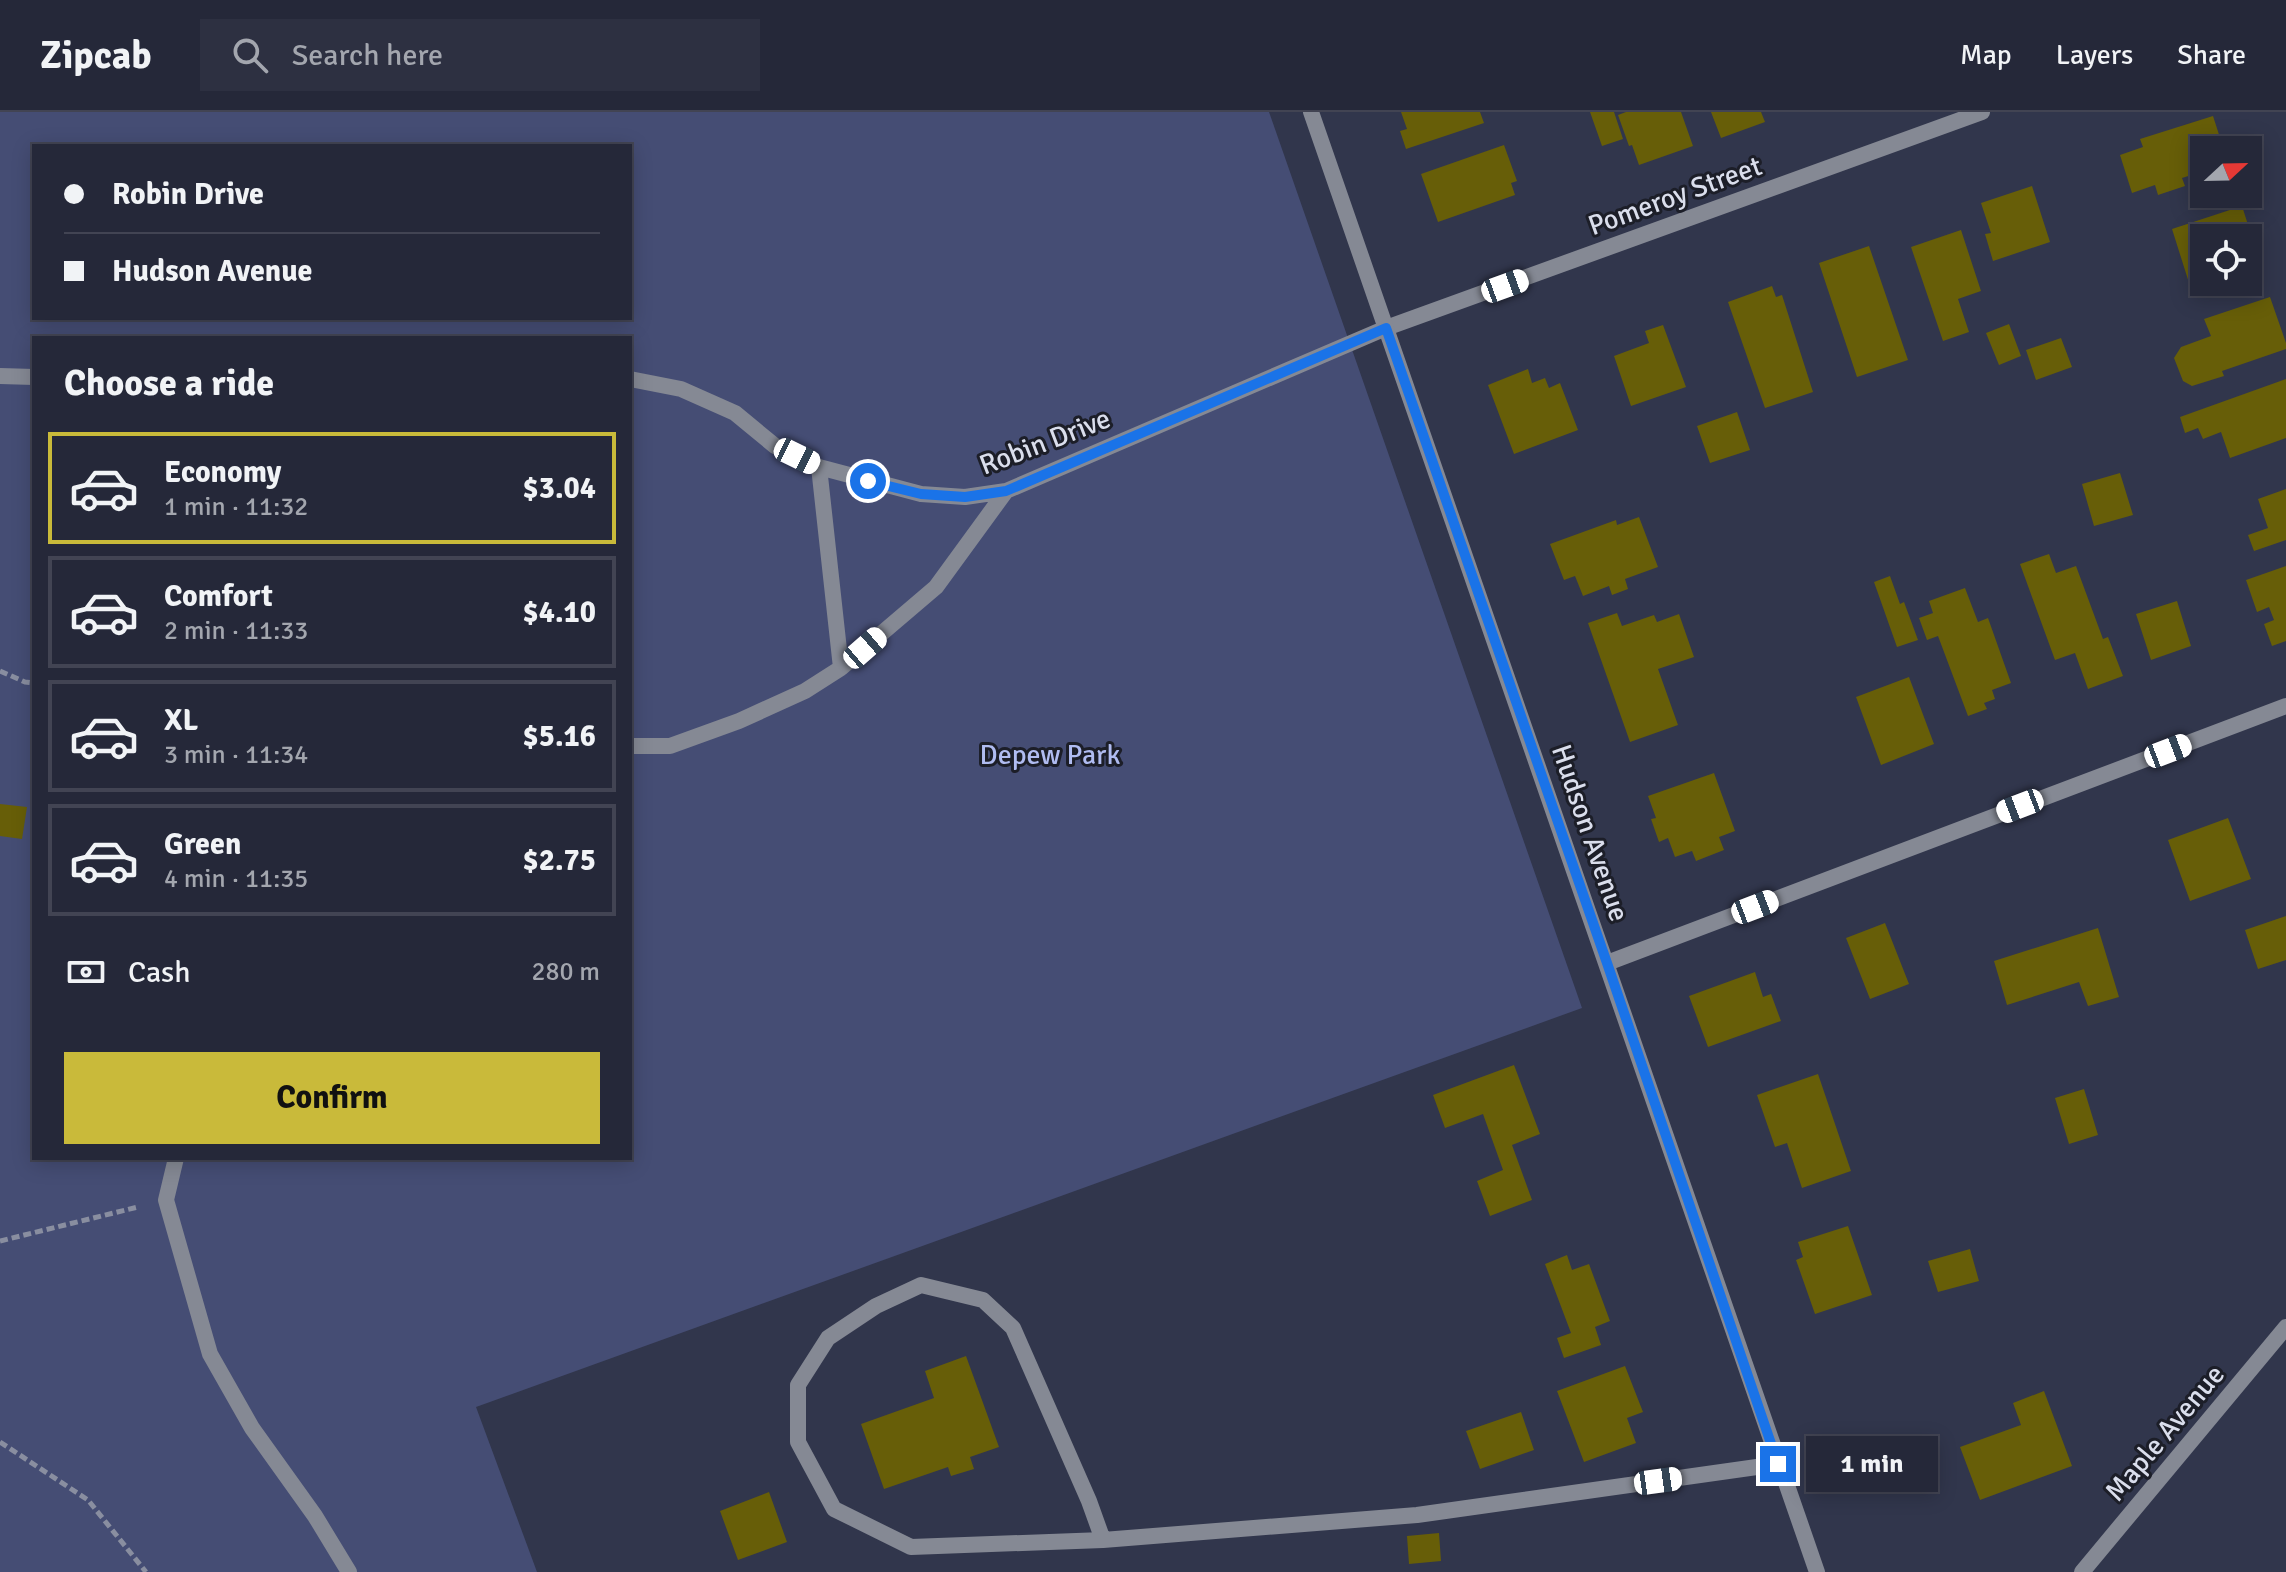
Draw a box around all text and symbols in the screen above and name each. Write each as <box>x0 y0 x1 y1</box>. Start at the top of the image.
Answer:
search box <box>200 19 760 91</box>
text: Zipcab <box>40 32 152 79</box>
icon: search <box>228 33 272 77</box>
text: Search here <box>292 37 443 74</box>
text: Map <box>1960 38 2012 72</box>
text: Layers <box>2056 38 2133 72</box>
text: Share <box>2177 38 2246 72</box>
north arrow <box>2190 136 2262 208</box>
map controls <box>2190 136 2262 296</box>
street label: Pomeroy Street <box>1584 149 1767 243</box>
text: Robin Drive <box>112 176 264 213</box>
button: locate <box>2190 224 2262 296</box>
text: Hudson Avenue <box>112 253 312 290</box>
car <box>1478 267 1532 305</box>
text: Choose a ride <box>64 361 274 406</box>
street label: Robin Drive <box>975 402 1115 482</box>
car <box>770 435 824 477</box>
icon: car <box>68 452 140 524</box>
text: Economy <box>164 454 281 491</box>
route start <box>850 463 886 499</box>
text: $3.04 <box>523 470 596 507</box>
text: 1 min · 11:32 <box>164 491 308 523</box>
icon: car <box>68 576 140 648</box>
text: Comfort <box>164 578 273 615</box>
text: $4.10 <box>523 594 596 631</box>
text: 2 min · 11:33 <box>164 615 308 647</box>
car <box>839 623 891 673</box>
icon: car <box>68 700 140 772</box>
text: XL <box>164 702 198 739</box>
text: $5.16 <box>523 718 596 755</box>
car <box>2141 731 2195 771</box>
park label: Depew Park <box>980 738 1120 772</box>
text: 3 min · 11:34 <box>164 739 308 771</box>
street label: Hudson Avenue <box>1544 740 1636 926</box>
car <box>1993 786 2047 826</box>
icon: car <box>68 824 140 896</box>
text: Green <box>164 826 241 863</box>
text: $2.75 <box>523 842 596 879</box>
text: 4 min · 11:35 <box>164 863 308 895</box>
car <box>1728 887 1782 927</box>
icon: cash <box>64 950 108 994</box>
text: Cash <box>128 954 191 991</box>
text: 280 m <box>531 956 600 988</box>
button: Confirm <box>64 1052 600 1144</box>
street label: Maple Avenue <box>2098 1358 2232 1508</box>
callout: 1 min <box>1806 1436 1938 1492</box>
route end <box>1760 1446 1796 1482</box>
text: 1 min <box>1841 1448 1903 1480</box>
car <box>1633 1466 1683 1496</box>

